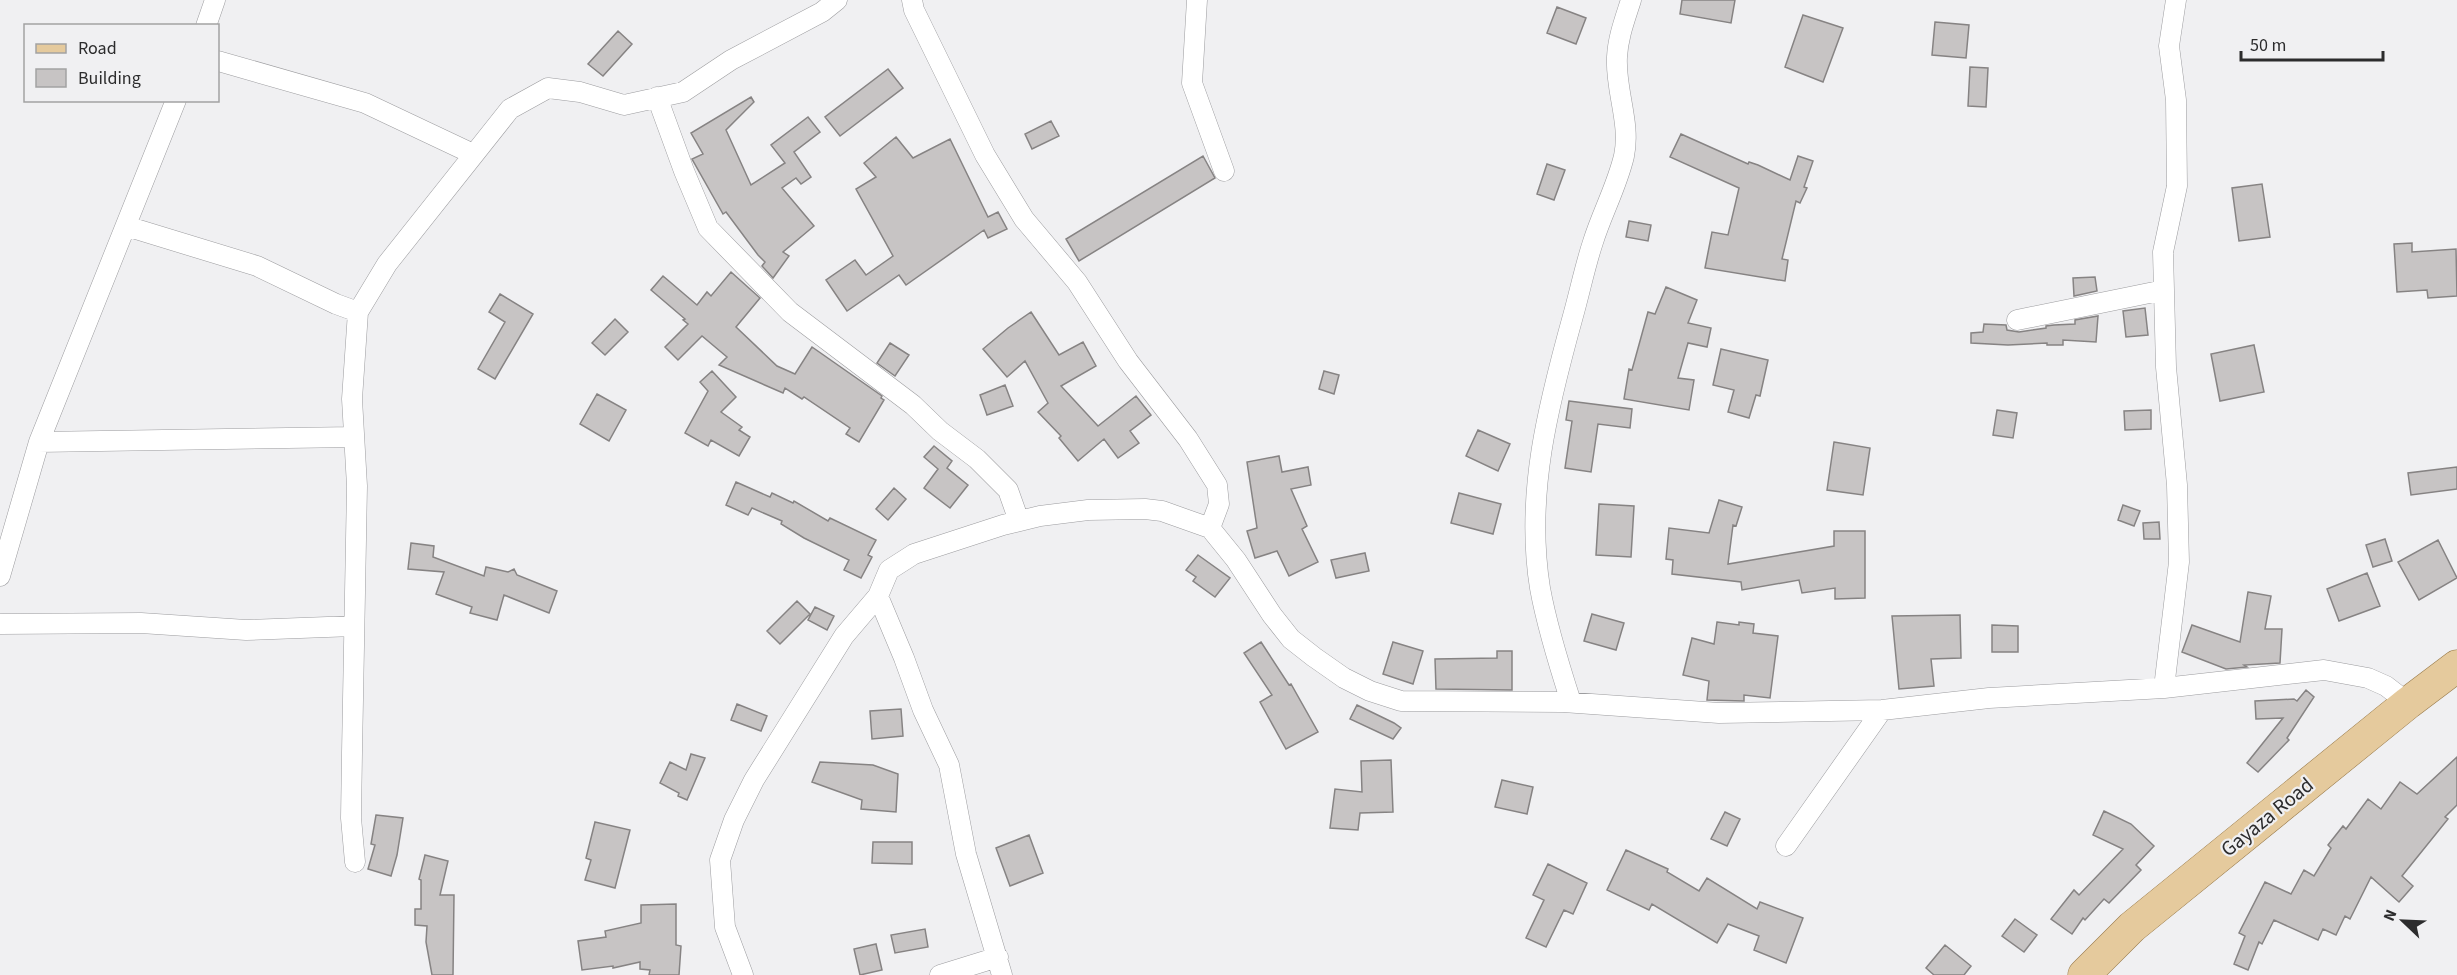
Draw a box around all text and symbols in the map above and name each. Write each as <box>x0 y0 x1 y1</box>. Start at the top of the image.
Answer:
legend <box>24 24 219 102</box>
scale bar <box>2241 24 2384 62</box>
text: 50 m <box>2250 33 2286 58</box>
text: Road <box>78 36 117 61</box>
text: Building <box>78 66 141 91</box>
street label: Gayaza Road <box>2214 770 2320 864</box>
north arrow <box>2373 891 2433 951</box>
text: N <box>2378 906 2402 925</box>

